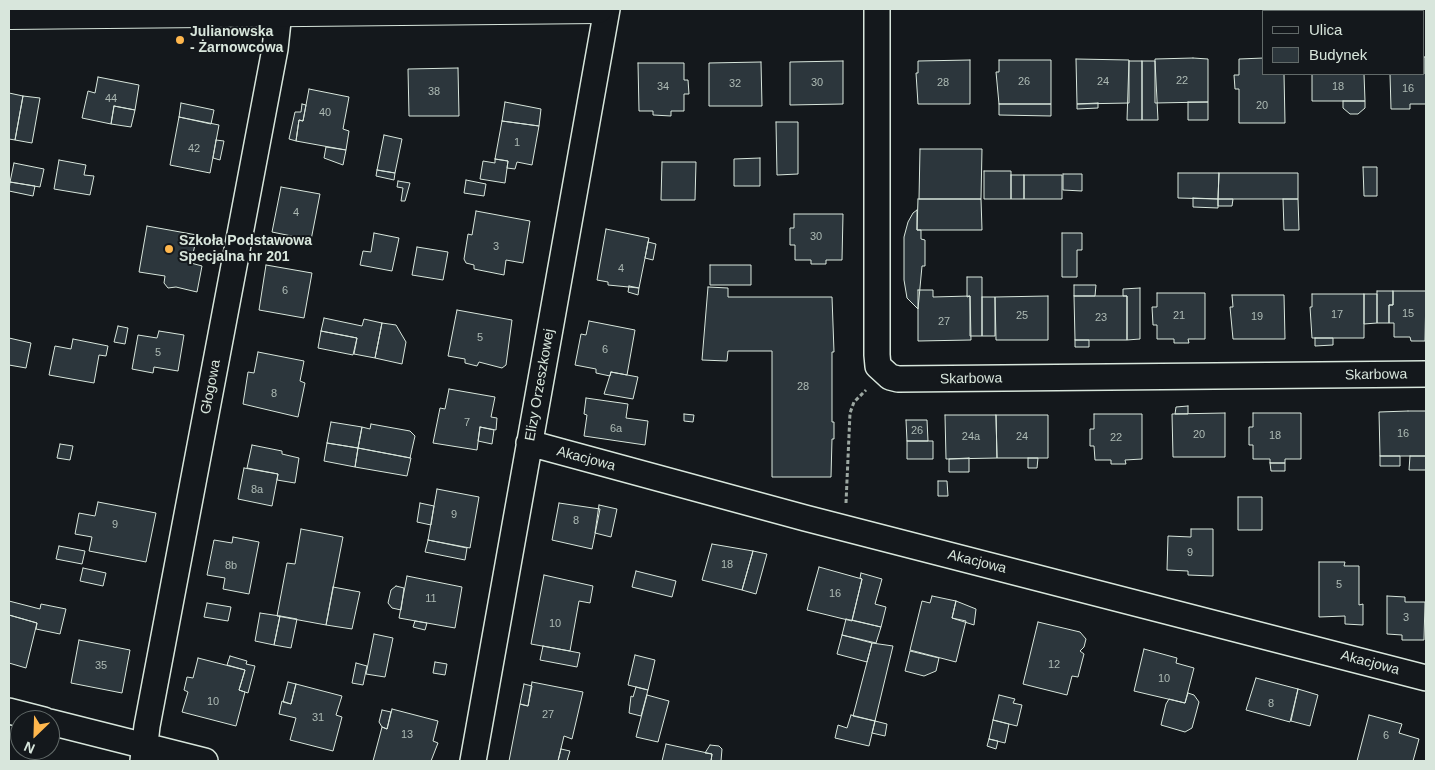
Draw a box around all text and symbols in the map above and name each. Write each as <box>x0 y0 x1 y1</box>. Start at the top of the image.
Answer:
legend <box>1262 10 1425 75</box>
text: Ulica <box>1309 21 1342 38</box>
place label: Julianowska - Żarnowcowa <box>190 24 283 56</box>
marker: Julianowska - Żarnowcowa <box>174 34 186 46</box>
text: Budynek <box>1309 46 1367 63</box>
house number: 22 <box>1176 74 1188 88</box>
house number: 26 <box>1018 75 1030 89</box>
house number: 24 <box>1097 75 1109 89</box>
house number: 30 <box>811 76 823 90</box>
house number: 28 <box>937 76 949 90</box>
house number: 32 <box>729 77 741 91</box>
house number: 34 <box>657 80 669 94</box>
house number: 18 <box>1332 80 1344 94</box>
house number: 16 <box>1402 82 1414 96</box>
house number: 38 <box>428 85 440 99</box>
house number: 44 <box>105 92 117 106</box>
house number: 20 <box>1256 99 1268 113</box>
house number: 40 <box>319 106 331 120</box>
house number: 1 <box>514 136 520 150</box>
house number: 42 <box>188 142 200 156</box>
house number: 4 <box>293 206 299 220</box>
house number: 30 <box>810 230 822 244</box>
place label: Szkoła Podstawowa Specjalna nr 201 <box>179 233 312 266</box>
house number: 3 <box>493 240 499 254</box>
marker: Szkoła Podstawowa Specjalna nr 201 <box>163 243 175 255</box>
house number: 4 <box>618 262 624 276</box>
house number: 6 <box>282 284 288 298</box>
house number: 15 <box>1402 307 1414 321</box>
house number: 17 <box>1331 308 1343 322</box>
house number: 25 <box>1016 309 1028 323</box>
house number: 21 <box>1173 309 1185 323</box>
house number: 19 <box>1251 310 1263 324</box>
house number: 23 <box>1095 311 1107 325</box>
house number: 27 <box>938 315 950 329</box>
street label: Elizy Orzeszkowej <box>522 328 558 442</box>
house number: 5 <box>477 331 483 345</box>
house number: 6 <box>602 343 608 357</box>
house number: 5 <box>155 346 161 360</box>
street label: Głogowa <box>197 358 225 416</box>
street label: Skarbowa <box>1345 366 1407 384</box>
street label: Skarbowa <box>940 370 1002 388</box>
house number: 28 <box>797 380 809 394</box>
house number: 8 <box>271 387 277 401</box>
house number: 7 <box>464 416 470 430</box>
house number: 6a <box>610 422 622 436</box>
house number: 26 <box>911 424 923 438</box>
house number: 16 <box>1397 427 1409 441</box>
house number: 20 <box>1193 428 1205 442</box>
house number: 18 <box>1269 429 1281 443</box>
house number: 24a <box>962 430 980 444</box>
house number: 24 <box>1016 430 1028 444</box>
house number: 22 <box>1110 431 1122 445</box>
street label: Akacjowa <box>555 443 617 475</box>
house number: 8a <box>251 483 263 497</box>
house number: 9 <box>451 508 457 522</box>
house number: 8 <box>573 514 579 528</box>
house number: 9 <box>112 518 118 532</box>
house number: 9 <box>1187 546 1193 560</box>
street label: Akacjowa <box>946 547 1008 577</box>
house number: 18 <box>721 558 733 572</box>
house number: 8b <box>225 559 237 573</box>
house number: 5 <box>1336 578 1342 592</box>
house number: 16 <box>829 587 841 601</box>
house number: 11 <box>425 592 437 606</box>
house number: 3 <box>1403 611 1409 625</box>
house number: 10 <box>549 617 561 631</box>
street label: Akacjowa <box>1339 647 1401 679</box>
house number: 12 <box>1048 658 1060 672</box>
house number: 35 <box>95 659 107 673</box>
house number: 10 <box>1158 672 1170 686</box>
house number: 10 <box>207 695 219 709</box>
house number: 8 <box>1268 697 1274 711</box>
house number: 27 <box>542 708 554 722</box>
north arrow <box>10 710 60 760</box>
house number: 31 <box>312 711 324 725</box>
house number: 13 <box>401 728 413 742</box>
house number: 6 <box>1383 729 1389 743</box>
text: N <box>21 738 37 757</box>

